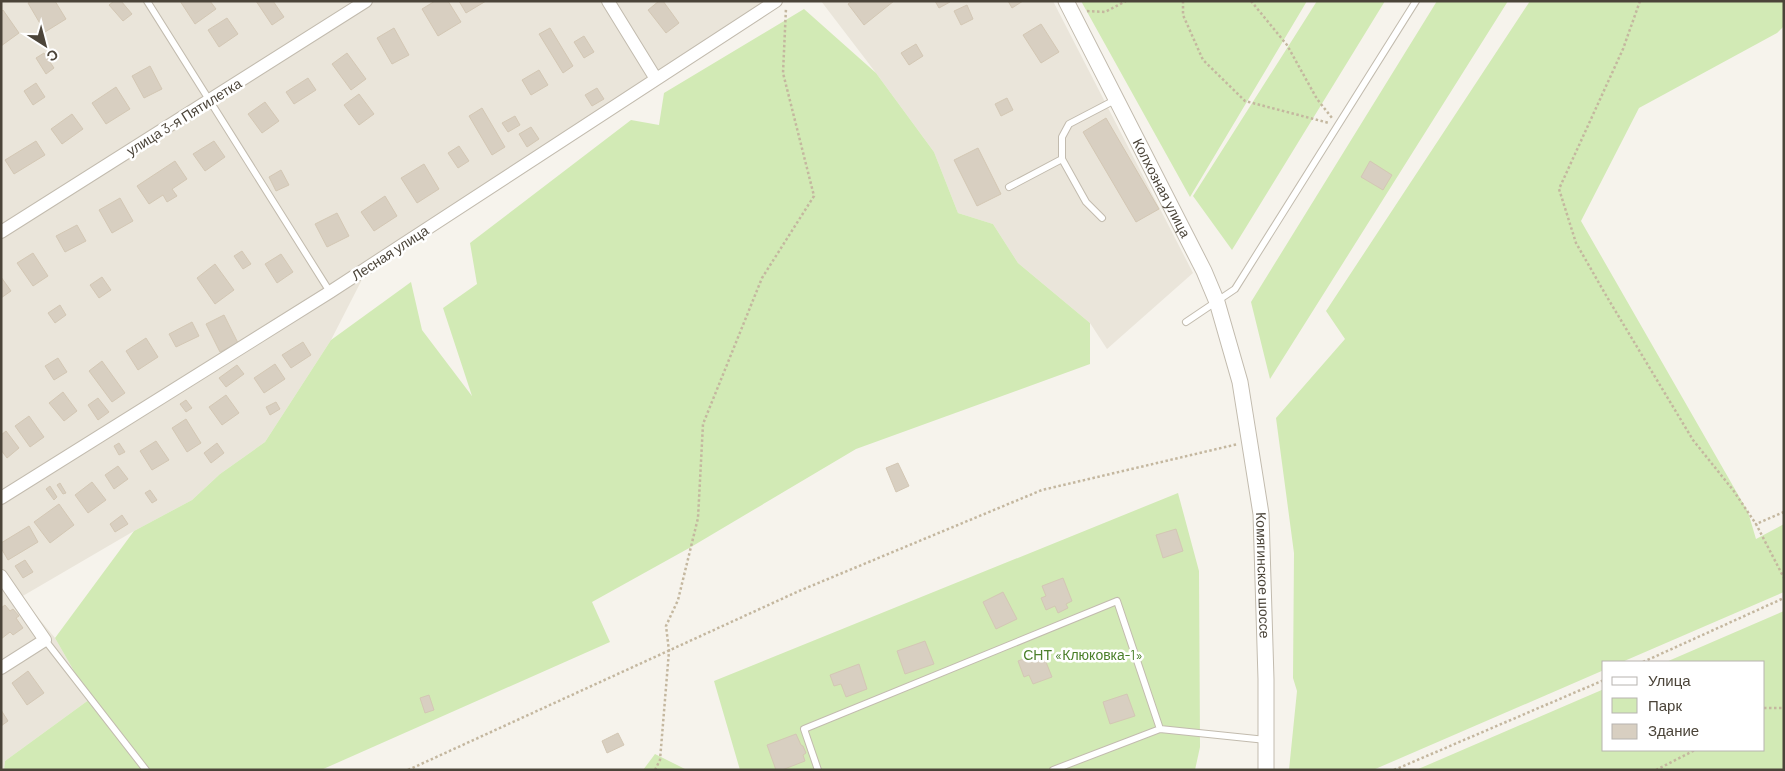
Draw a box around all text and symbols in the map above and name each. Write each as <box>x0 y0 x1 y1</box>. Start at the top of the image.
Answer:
north arrow <box>20 20 70 70</box>
text: С <box>44 46 62 66</box>
street label: улица 3-я Пятилетка <box>123 74 245 159</box>
street label: Колхозная улица <box>1130 135 1195 240</box>
street label: Лесная улица <box>348 221 432 284</box>
street label: Комягинское шоссе <box>1253 512 1274 639</box>
park label: СНТ «Клюковка-1» <box>1023 646 1143 663</box>
legend <box>1602 661 1765 751</box>
text: Улица <box>1648 671 1691 689</box>
text: Парк <box>1648 696 1682 714</box>
text: Здание <box>1648 721 1699 739</box>

